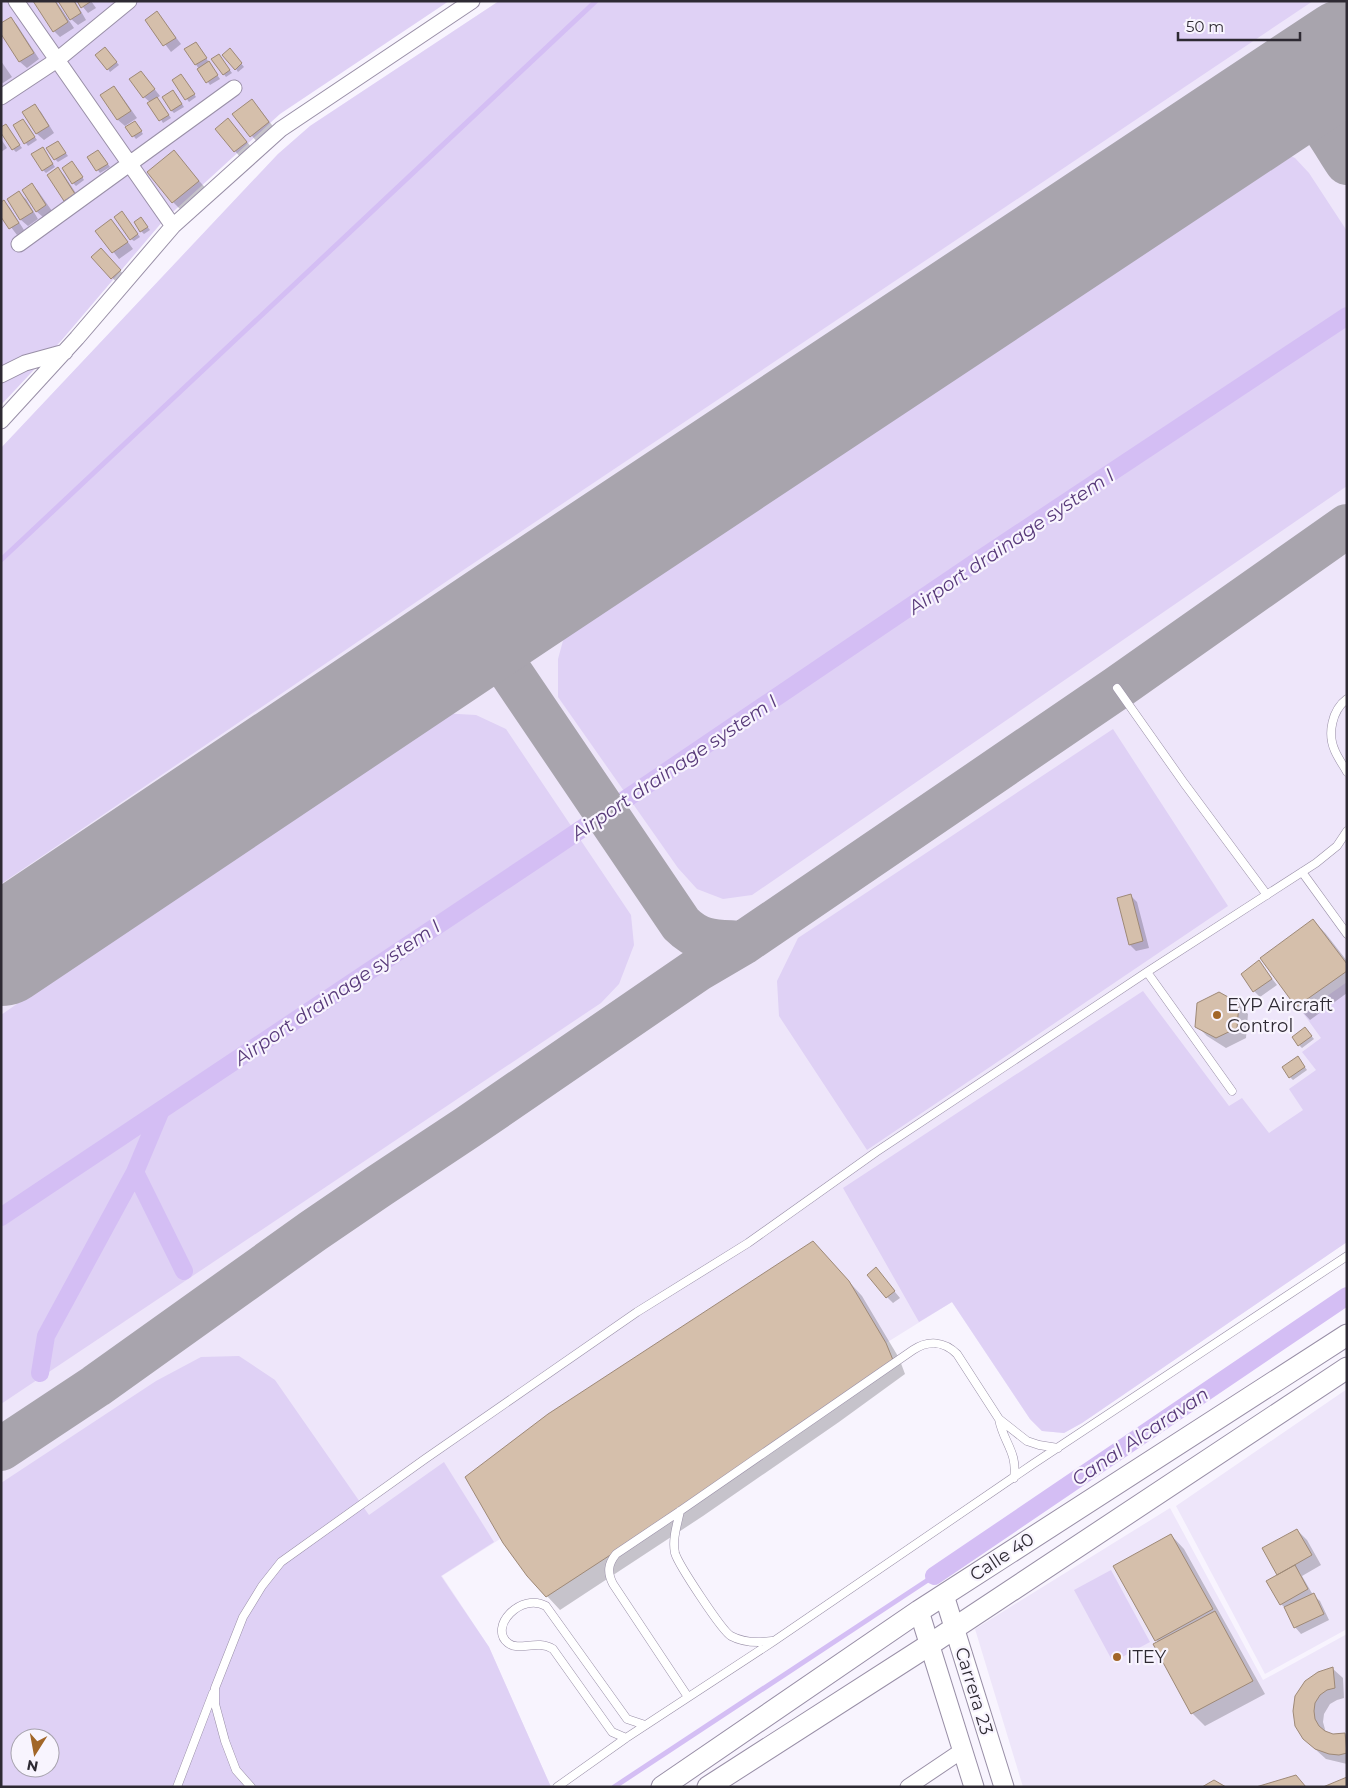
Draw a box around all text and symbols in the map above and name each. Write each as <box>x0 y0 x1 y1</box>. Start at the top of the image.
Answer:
scale bar <box>1178 10 1300 42</box>
text: 50 m <box>1186 17 1224 36</box>
water label: Airport drainage system I <box>903 464 1119 620</box>
water label: Airport drainage system I <box>566 690 782 846</box>
water label: Airport drainage system I <box>229 915 445 1071</box>
place label: EYP Aircraft Control <box>1227 994 1333 1037</box>
marker: EYP Aircraft Control <box>1211 1009 1223 1021</box>
water label: Canal Alcaravan <box>1067 1382 1213 1491</box>
street label: Calle 40 <box>966 1528 1038 1586</box>
street label: Carrera 23 <box>950 1645 998 1737</box>
place label: ITEY <box>1127 1646 1167 1668</box>
marker: ITEY <box>1111 1651 1123 1663</box>
north arrow <box>10 1728 60 1778</box>
text: N <box>25 1756 40 1776</box>

